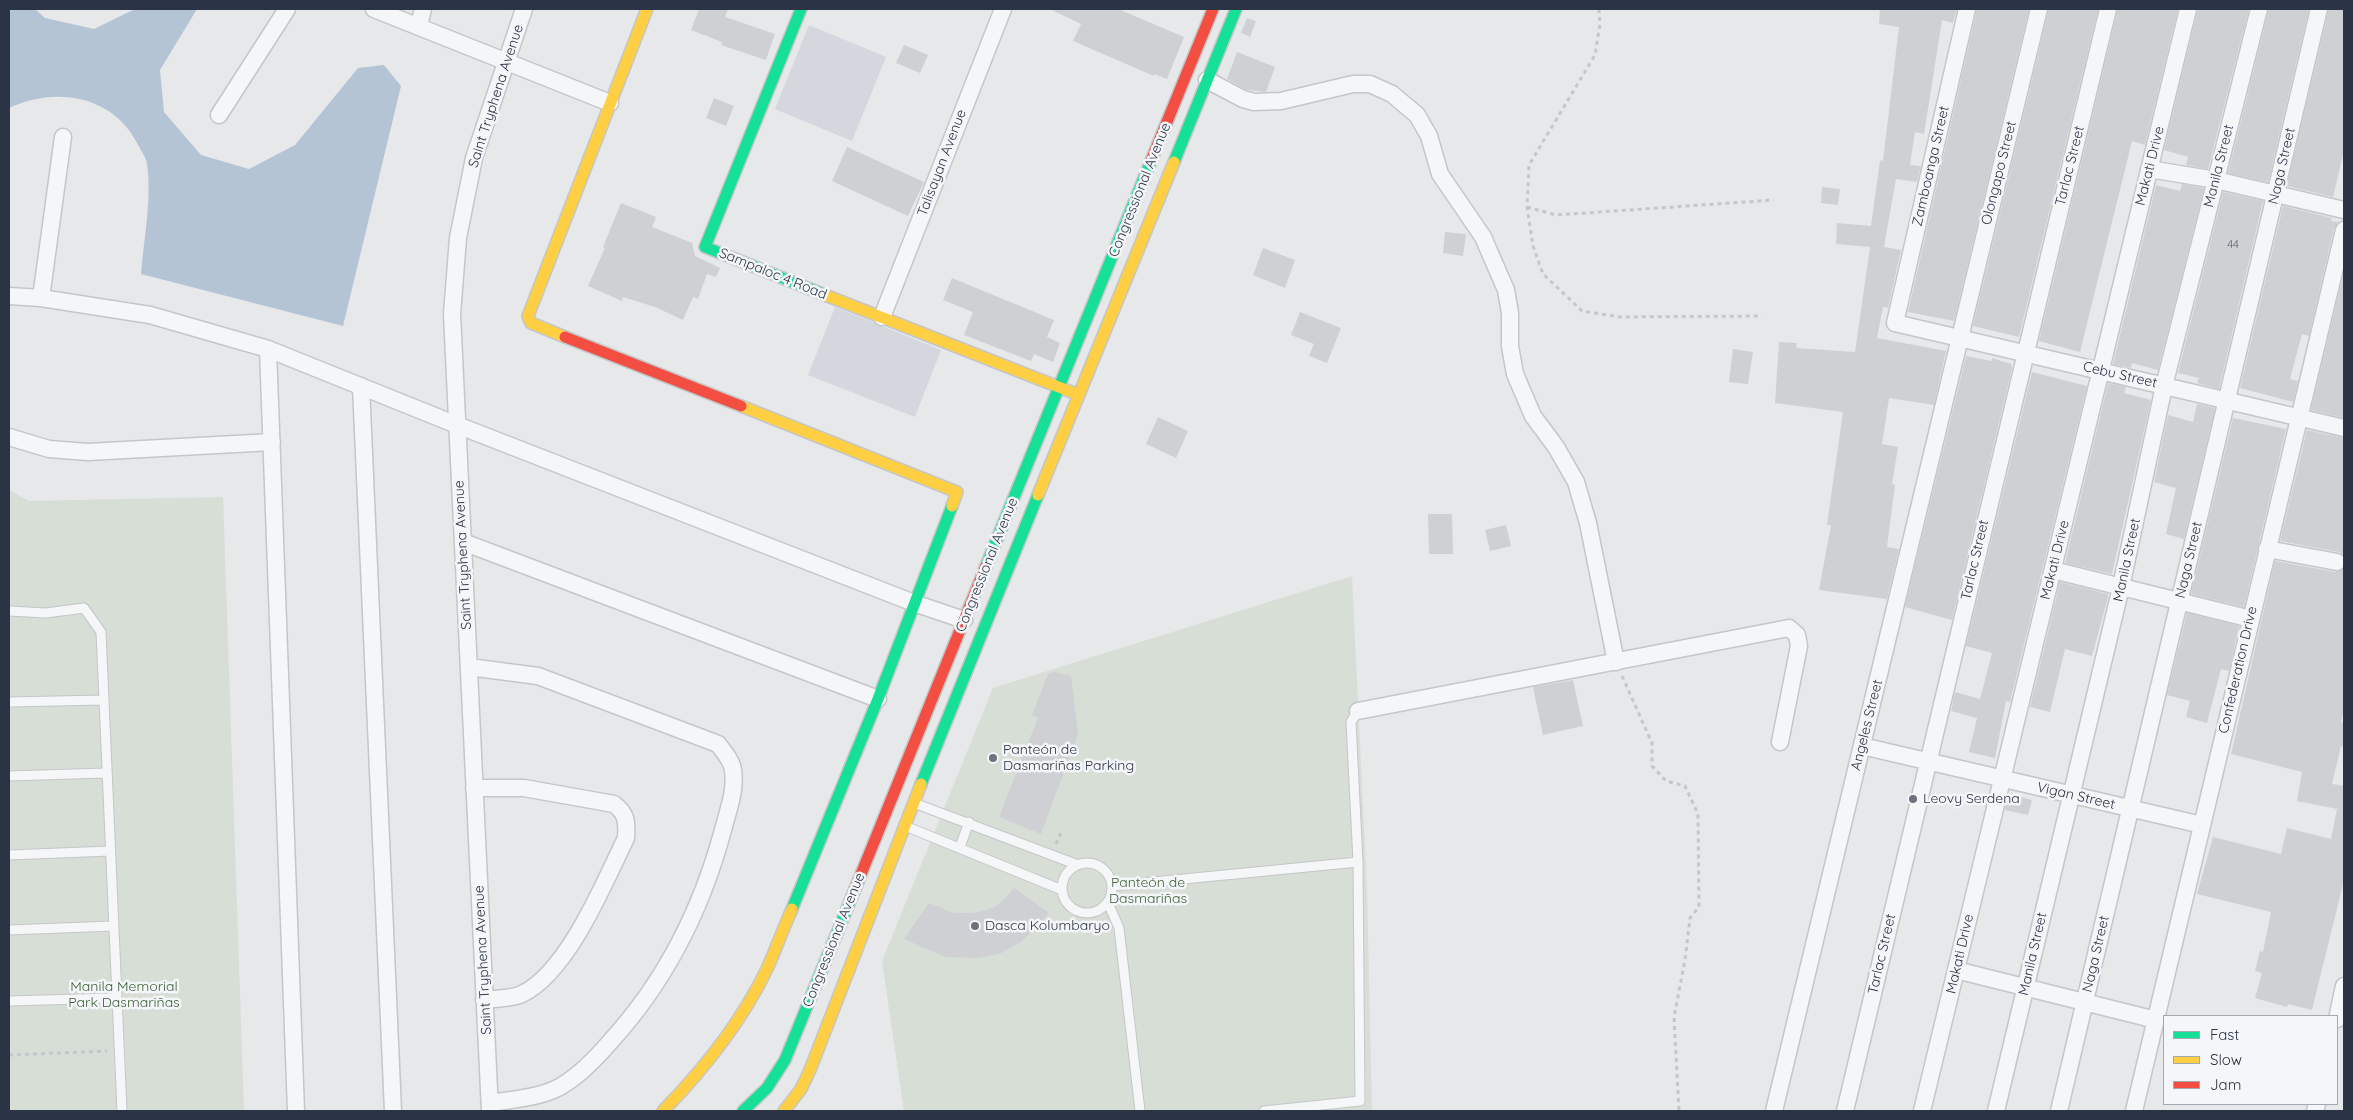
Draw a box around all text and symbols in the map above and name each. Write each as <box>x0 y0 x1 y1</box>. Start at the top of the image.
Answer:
street label: Saint Tryphena Avenue <box>465 22 527 170</box>
street label: Zamboanga Street <box>1909 104 1953 228</box>
street label: Talisayan Avenue <box>914 107 970 219</box>
street label: Olongapo Street <box>1978 119 2020 227</box>
street label: Congressional Avenue <box>1105 120 1175 260</box>
street label: Manila Street <box>2201 123 2237 209</box>
street label: Tarlac Street <box>2052 124 2088 208</box>
street label: Makati Drive <box>2132 125 2168 207</box>
street label: Naga Street <box>2265 126 2299 206</box>
house number: 44 <box>2227 238 2239 252</box>
street label: Sampaloc 4 Road <box>717 245 829 303</box>
street label: Cebu Street <box>2081 358 2159 392</box>
street label: Saint Tryphena Avenue <box>451 480 475 630</box>
street label: Congressional Avenue <box>952 495 1022 635</box>
street label: Manila Street <box>2110 517 2144 603</box>
street label: Tarlac Street <box>1958 518 1992 602</box>
street label: Makati Drive <box>2037 519 2073 601</box>
street label: Naga Street <box>2172 520 2206 600</box>
street label: Confederation Drive <box>2215 605 2261 735</box>
street label: Angeles Street <box>1848 678 1886 772</box>
place label: Panteón de Dasmariñas Parking <box>1003 742 1134 774</box>
marker: Panteón de Dasmariñas Parking <box>987 752 999 764</box>
street label: Vigan Street <box>2035 779 2117 813</box>
place label: Leovy Serdena <box>1923 791 2020 807</box>
marker: Leovy Serdena <box>1907 793 1919 805</box>
street label: Congressional Avenue <box>799 870 869 1010</box>
park label: Panteón de Dasmariñas <box>1109 875 1187 908</box>
street label: Saint Tryphena Avenue <box>471 885 495 1035</box>
street label: Manila Street <box>2015 911 2051 997</box>
street label: Tarlac Street <box>1865 912 1899 996</box>
street label: Makati Drive <box>1943 913 1977 995</box>
street label: Naga Street <box>2079 914 2113 994</box>
place label: Dasca Kolumbaryo <box>985 918 1110 934</box>
marker: Dasca Kolumbaryo <box>969 920 981 932</box>
park label: Manila Memorial Park Dasmariñas <box>68 979 180 1012</box>
legend <box>2163 1015 2338 1105</box>
text: Fast <box>2210 1025 2239 1044</box>
text: Slow <box>2210 1050 2242 1069</box>
text: Jam <box>2210 1075 2241 1094</box>

